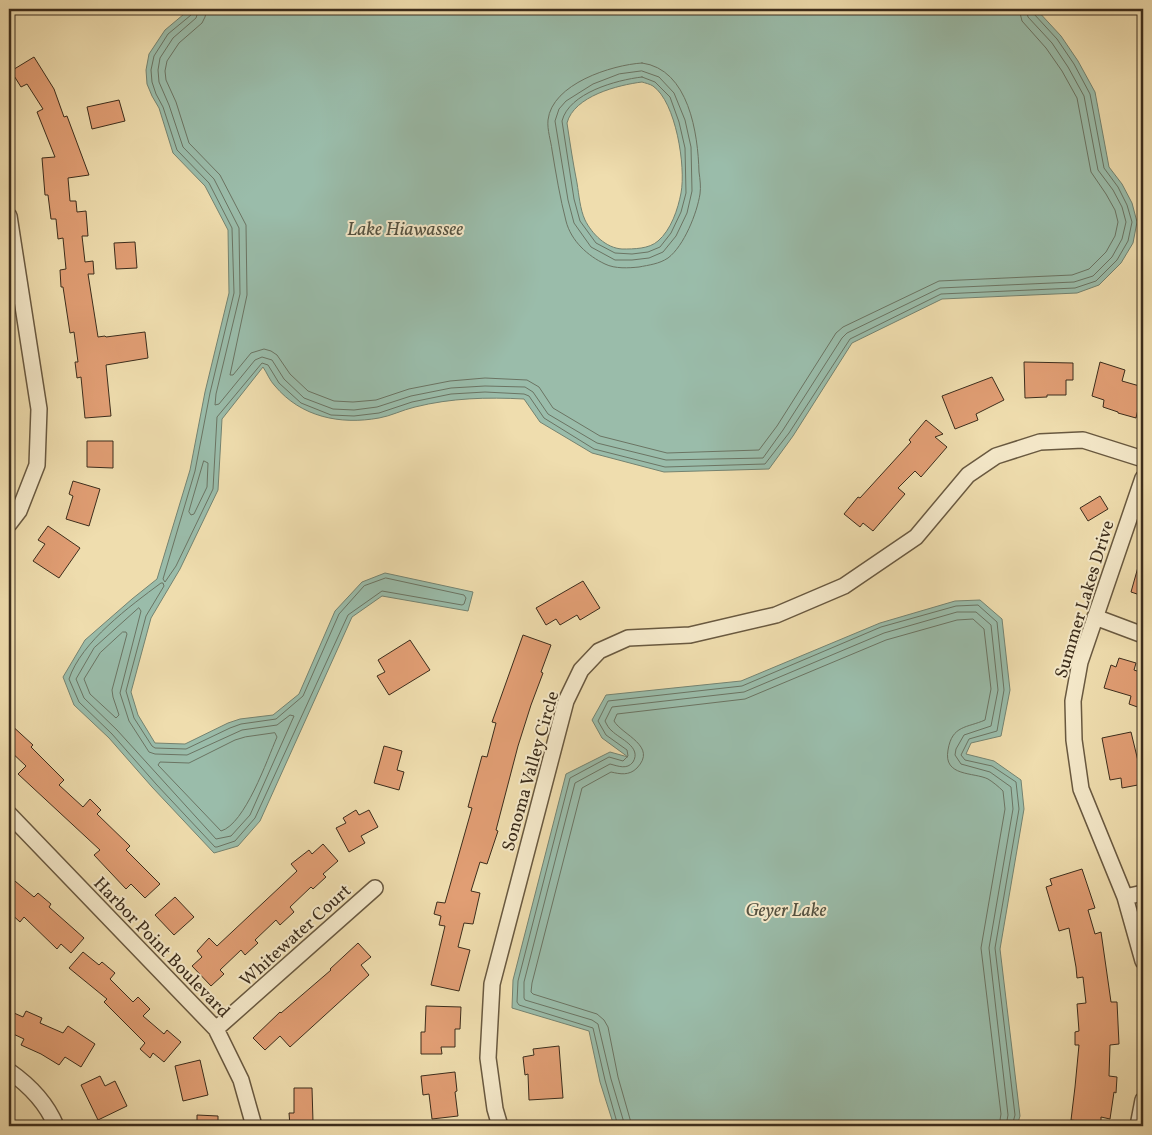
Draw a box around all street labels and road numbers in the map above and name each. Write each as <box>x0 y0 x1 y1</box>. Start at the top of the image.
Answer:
street label: Summer Lakes Drive <box>1050 517 1121 682</box>
street label: Sonoma Valley Circle <box>497 688 566 854</box>
street label: Harbor Point Boulevard <box>87 872 235 1024</box>
street label: Whitewater Court <box>235 879 357 993</box>

